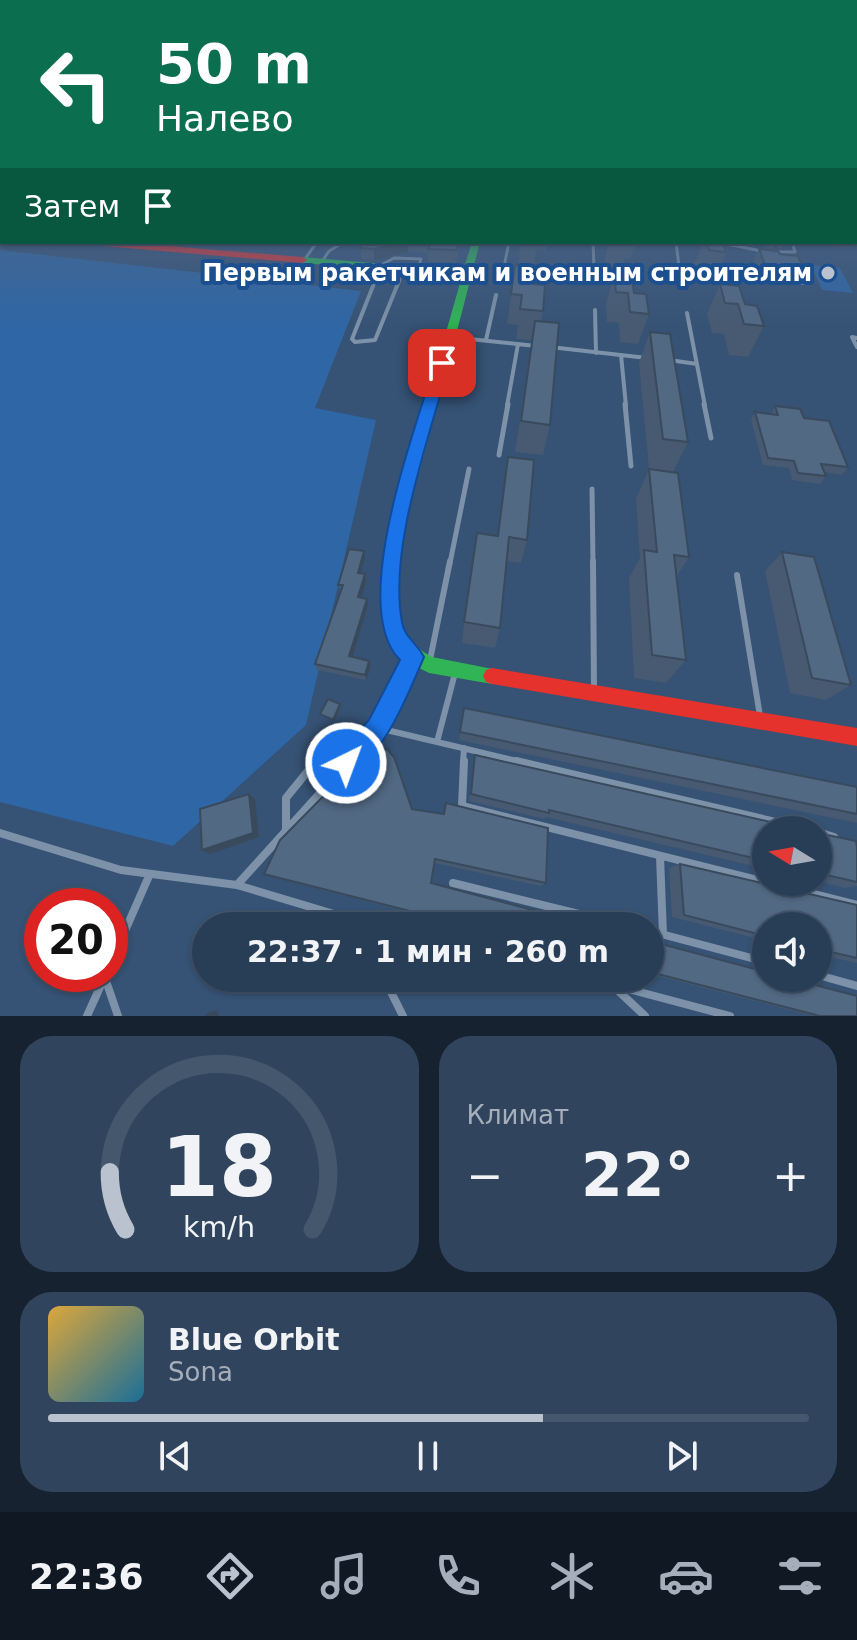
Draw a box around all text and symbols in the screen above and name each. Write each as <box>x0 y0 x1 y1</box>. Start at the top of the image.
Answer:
text: 50 m <box>156 31 312 96</box>
icon: left <box>24 32 128 136</box>
text: Налево <box>156 98 294 139</box>
icon: arrive <box>136 184 180 228</box>
text: Затем <box>24 189 120 224</box>
place label: Первым ракетчикам и военным строителям <box>203 259 812 287</box>
marker: Первым ракетчикам и военным строителям <box>819 264 837 282</box>
pin <box>408 329 476 397</box>
icon: arrive <box>420 341 464 385</box>
position arrow <box>304 721 388 805</box>
north arrow <box>752 816 832 896</box>
map controls <box>752 816 832 992</box>
speed limit sign: 20 <box>24 888 128 992</box>
button: sound <box>752 912 832 992</box>
text: 22:37 · 1 мин · 260 m <box>247 934 609 969</box>
text: Климат <box>467 1100 569 1130</box>
text: 18 <box>161 1119 277 1216</box>
text: 22° <box>581 1140 695 1210</box>
text: − <box>467 1150 503 1201</box>
text: + <box>772 1150 809 1201</box>
text: km/h <box>183 1210 255 1244</box>
text: Blue Orbit <box>168 1322 340 1357</box>
text: Sona <box>168 1357 233 1387</box>
icon: previous <box>153 1434 197 1478</box>
icon: pause <box>406 1434 450 1478</box>
icon: next <box>660 1434 704 1478</box>
icon: directions <box>202 1548 258 1604</box>
icon: music <box>316 1548 372 1604</box>
icon: phone <box>430 1548 486 1604</box>
icon: climate <box>544 1548 600 1604</box>
icon: car <box>658 1548 714 1604</box>
icon: filters <box>772 1548 828 1604</box>
text: 22:36 <box>29 1556 144 1597</box>

